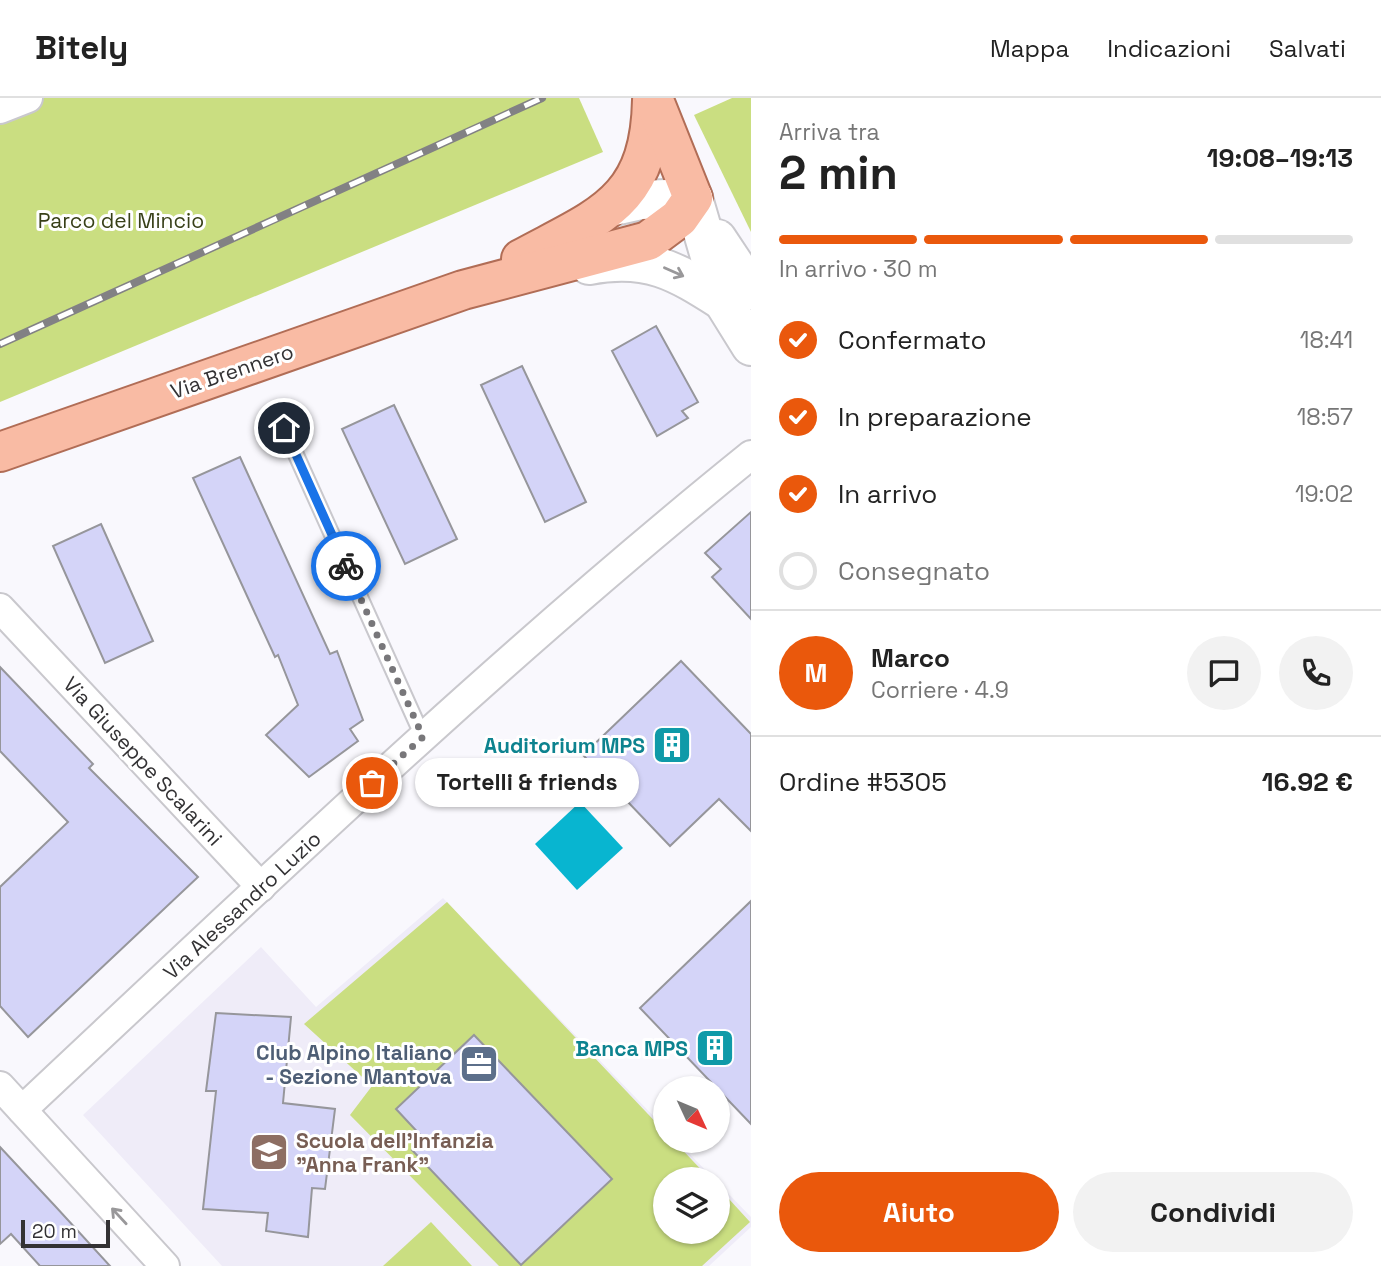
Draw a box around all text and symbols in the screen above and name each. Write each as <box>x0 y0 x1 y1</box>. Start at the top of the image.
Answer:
text: Bitely <box>35 27 128 69</box>
text: Mappa <box>990 33 1069 64</box>
text: Indicazioni <box>1107 33 1231 64</box>
text: Salvati <box>1269 33 1346 64</box>
text: Arriva tra <box>779 117 880 147</box>
text: 19:08–19:13 <box>1207 141 1353 175</box>
text: 2 min <box>779 144 898 202</box>
park label: Parco del Mincio <box>38 207 204 234</box>
text: In arrivo · 30 m <box>779 254 937 284</box>
one-way arrow <box>663 266 684 279</box>
icon: check <box>779 321 817 359</box>
text: Confermato <box>838 323 986 357</box>
text: 18:41 <box>1300 325 1353 355</box>
street label: Via Brennero <box>167 337 297 405</box>
pin <box>254 398 314 458</box>
icon: check <box>779 398 817 436</box>
text: In preparazione <box>838 400 1032 434</box>
text: 18:57 <box>1297 402 1353 432</box>
icon: home <box>265 409 303 447</box>
icon: check <box>779 475 817 513</box>
text: In arrivo <box>838 477 937 511</box>
text: 19:02 <box>1295 479 1353 509</box>
courier <box>311 531 381 601</box>
icon: bike <box>327 547 365 585</box>
text: Consegnato <box>838 554 990 588</box>
button: chat <box>1187 636 1261 710</box>
button: phone <box>1279 636 1353 710</box>
text: Marco <box>871 641 950 675</box>
text: M <box>805 656 827 690</box>
street label: Via Giuseppe Scalarini <box>58 671 228 851</box>
text: Corriere · 4.9 <box>871 675 1009 705</box>
building icon: Auditorium MPS <box>651 724 693 766</box>
place label: Auditorium MPS <box>484 732 645 759</box>
pin <box>342 753 402 813</box>
callout: Tortelli & friends <box>414 758 638 808</box>
icon: bag <box>353 764 391 802</box>
text: Ordine #5305 <box>779 765 947 799</box>
text: 16.92 € <box>1262 765 1353 799</box>
text: Tortelli & friends <box>437 767 617 797</box>
street label: Via Alessandro Luzio <box>158 825 326 985</box>
building icon: Banca MPS <box>694 1027 736 1069</box>
place label: Banca MPS <box>575 1035 688 1062</box>
place label: Club Alpino Italiano - Sezione Mantova <box>256 1039 452 1090</box>
office icon: Club Alpino Italiano - Sezione Mantova <box>458 1043 500 1085</box>
north arrow <box>653 1076 730 1153</box>
map controls <box>653 1076 730 1244</box>
place label: Scuola dell'Infanzia "Anna Frank" <box>296 1127 494 1178</box>
school or university icon: Scuola dell'Infanzia "Anna Frank" <box>248 1131 290 1173</box>
button: layers <box>653 1167 730 1244</box>
button: Aiuto <box>779 1172 1059 1252</box>
button: Condividi <box>1073 1172 1353 1252</box>
one-way arrow <box>111 1207 127 1225</box>
scale bar <box>21 1217 110 1249</box>
text: 20 m <box>32 1219 77 1244</box>

